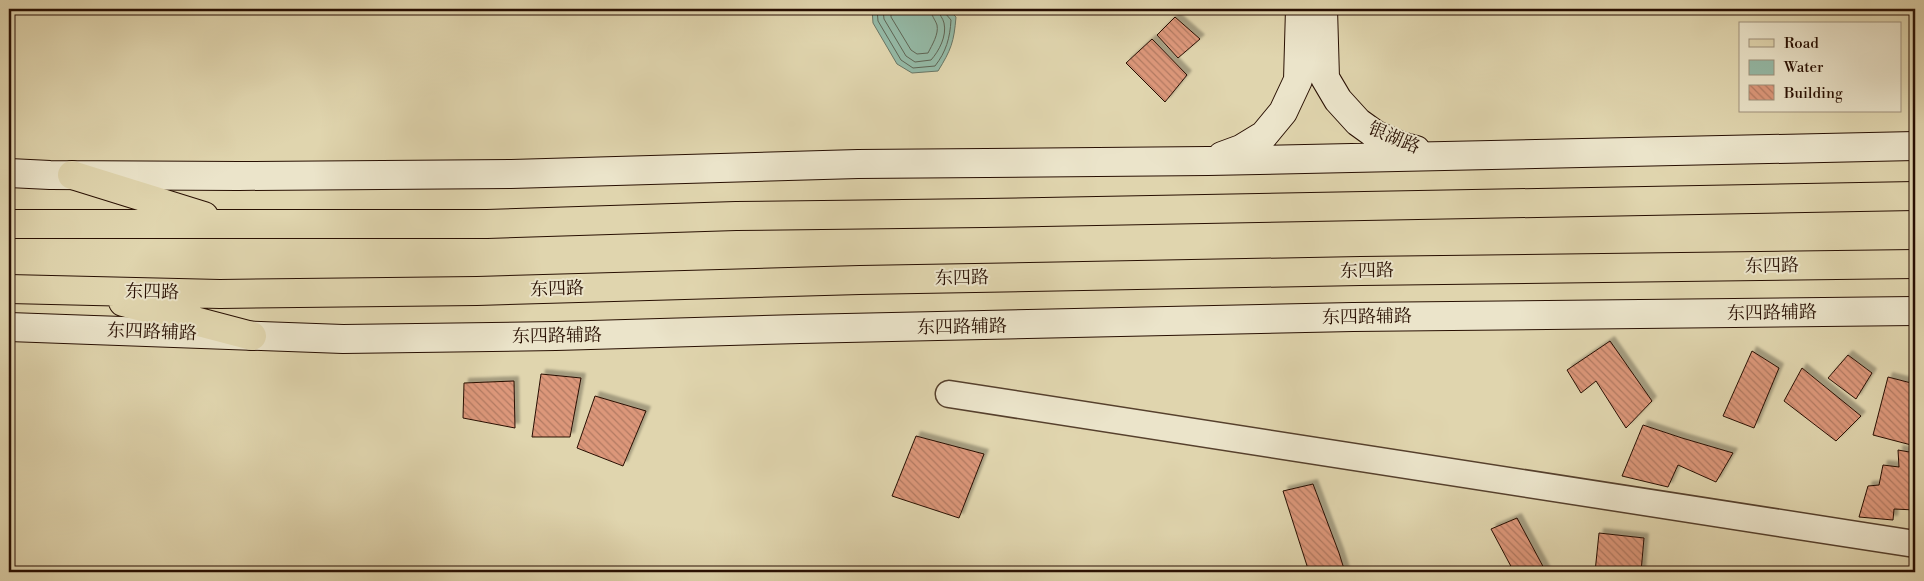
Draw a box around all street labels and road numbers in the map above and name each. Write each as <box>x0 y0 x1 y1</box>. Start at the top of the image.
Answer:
street label: 银湖路 <box>1365 117 1423 159</box>
street label: 东四路 <box>1745 254 1799 278</box>
street label: 东四路 <box>1340 259 1394 283</box>
street label: 东四路 <box>935 266 989 290</box>
street label: 东四路 <box>530 277 584 301</box>
street label: 东四路 <box>125 280 179 304</box>
street label: 东四路辅路 <box>1727 301 1817 325</box>
street label: 东四路辅路 <box>1322 305 1412 329</box>
street label: 东四路辅路 <box>917 315 1007 339</box>
street label: 东四路辅路 <box>107 319 197 345</box>
street label: 东四路辅路 <box>512 324 602 348</box>

